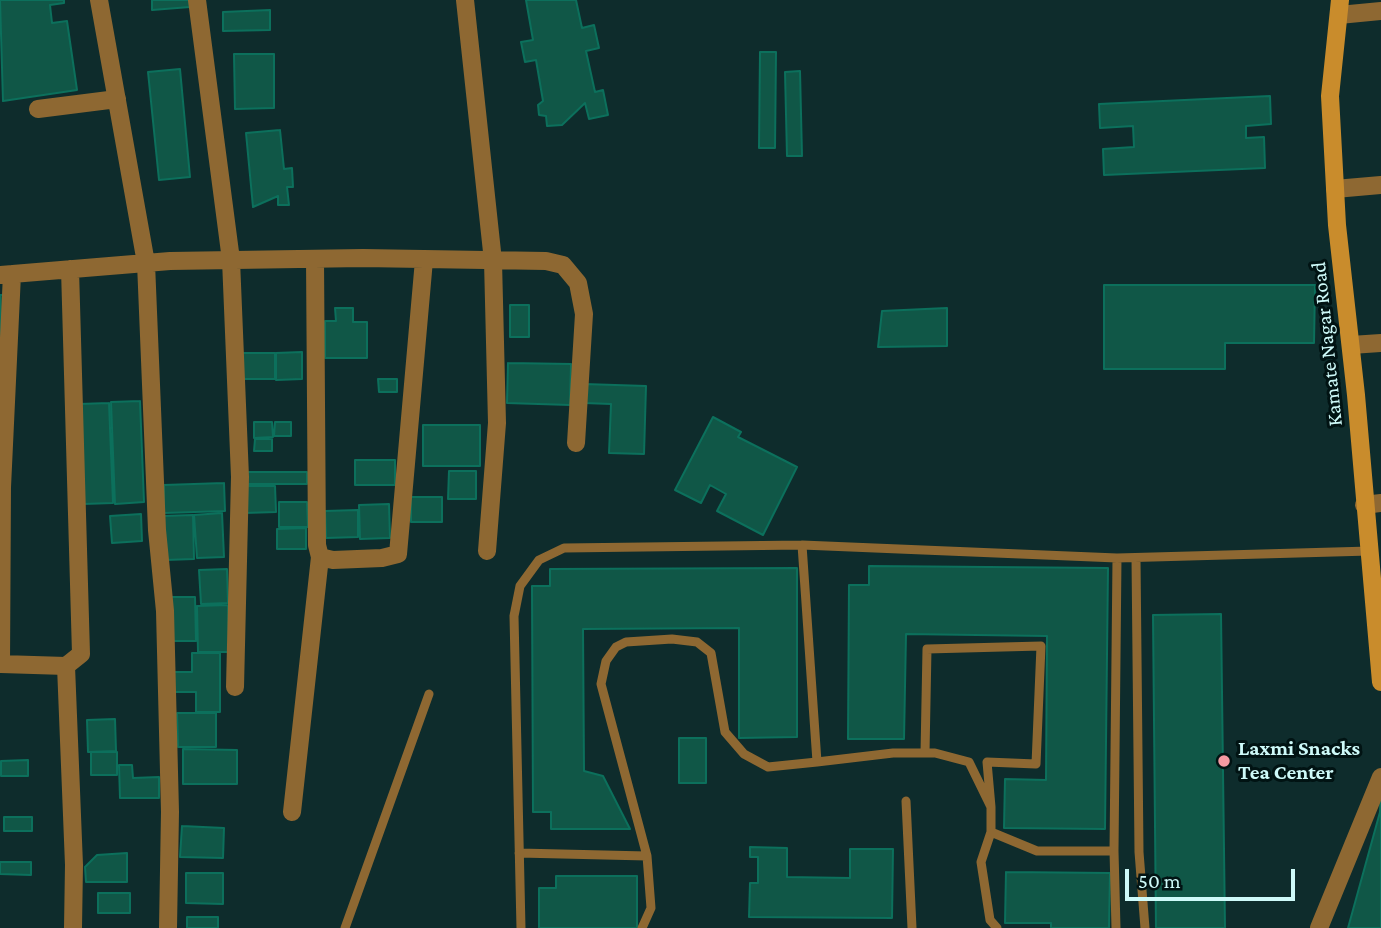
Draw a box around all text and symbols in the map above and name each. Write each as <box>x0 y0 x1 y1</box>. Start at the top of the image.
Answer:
street label: Kamate Nagar Road <box>1306 260 1348 428</box>
place label: Laxmi Snacks Tea Center <box>1238 736 1360 786</box>
marker: Laxmi Snacks Tea Center <box>1216 753 1232 769</box>
scale bar <box>1129 855 1299 899</box>
text: 50 m <box>1138 869 1181 893</box>

